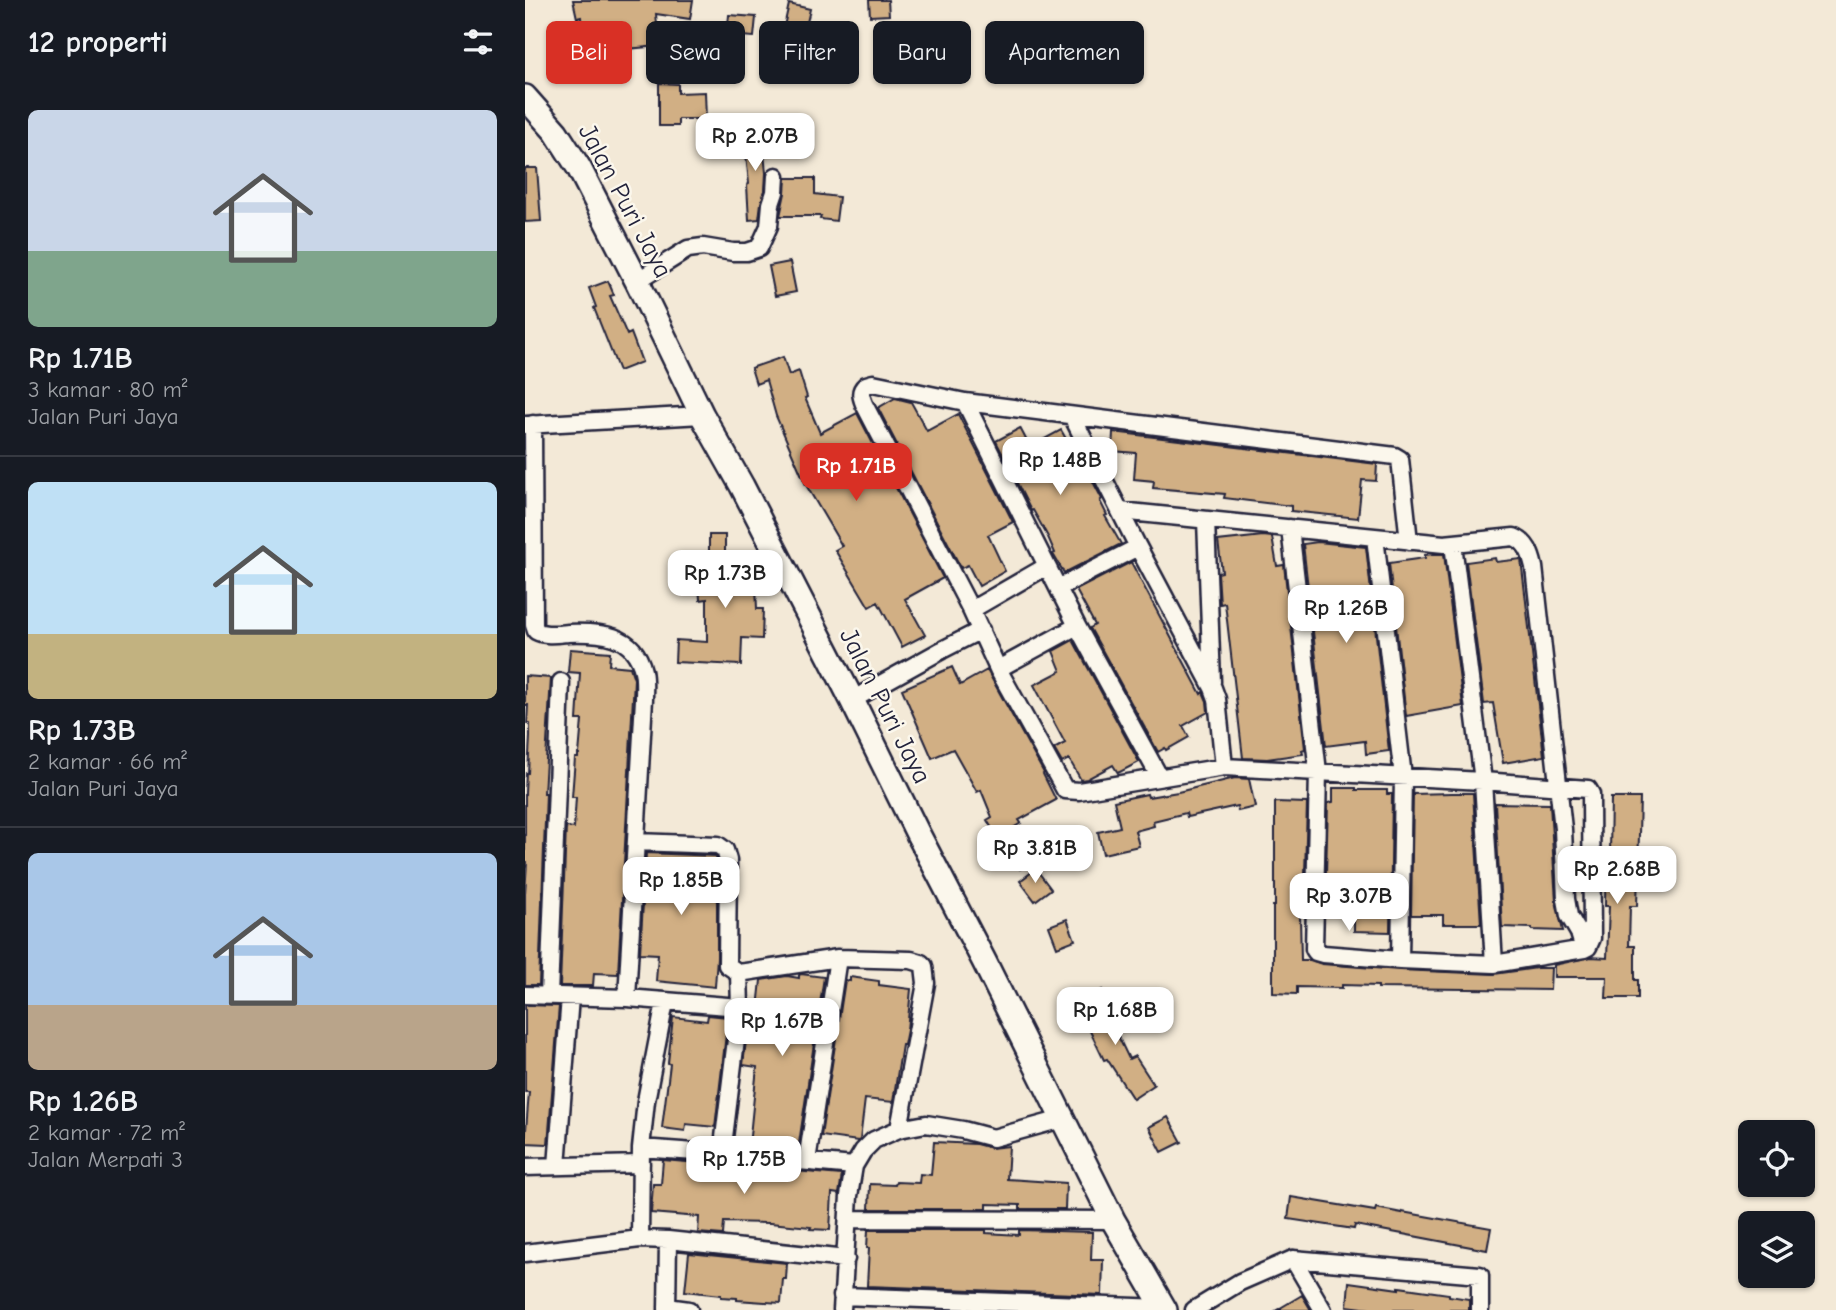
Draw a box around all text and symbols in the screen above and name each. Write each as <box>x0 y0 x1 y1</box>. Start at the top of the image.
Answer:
chip: Beli <box>546 21 632 84</box>
chip: Sewa <box>646 21 745 84</box>
chip: Filter <box>759 21 859 84</box>
chip: Baru <box>873 21 971 84</box>
chip: Apartemen <box>985 21 1144 84</box>
icon: filters <box>459 23 497 61</box>
text: 12 properti <box>28 25 168 60</box>
pin: Rp 2.07B <box>683 114 827 173</box>
street label: Jalan Puri Jaya <box>572 119 678 283</box>
text: Rp 2.07B <box>712 122 798 149</box>
icon: home <box>200 155 326 281</box>
text: Rp 1.71B <box>28 341 133 376</box>
text: 3 kamar · 80 m² <box>28 376 188 403</box>
text: Jalan Puri Jaya <box>28 403 179 430</box>
pin: Rp 1.48B <box>988 438 1132 497</box>
pin: Rp 1.71B <box>784 444 928 503</box>
text: Rp 1.48B <box>1018 446 1102 473</box>
text: Rp 1.71B <box>816 452 896 479</box>
icon: home <box>200 527 326 653</box>
pin: Rp 1.73B <box>653 550 797 610</box>
text: Rp 1.73B <box>684 559 766 586</box>
pin: Rp 1.26B <box>1274 586 1418 645</box>
text: Rp 1.26B <box>1304 594 1388 621</box>
street label: Jalan Puri Jaya <box>833 623 937 789</box>
text: Rp 1.73B <box>28 713 136 748</box>
text: 2 kamar · 66 m² <box>28 748 187 775</box>
text: Jalan Puri Jaya <box>28 775 179 802</box>
pin: Rp 3.81B <box>963 826 1107 885</box>
text: Rp 3.81B <box>993 834 1077 861</box>
pin: Rp 2.68B <box>1545 846 1689 906</box>
text: Rp 2.68B <box>1573 855 1661 882</box>
pin: Rp 1.85B <box>609 858 753 917</box>
text: Rp 1.85B <box>639 866 723 893</box>
pin: Rp 3.07B <box>1277 874 1421 933</box>
text: Rp 3.07B <box>1306 882 1392 909</box>
icon: home <box>200 898 326 1024</box>
pin: Rp 1.68B <box>1043 988 1187 1047</box>
text: Rp 1.68B <box>1073 996 1157 1023</box>
pin: Rp 1.67B <box>710 998 854 1058</box>
text: Rp 1.67B <box>740 1007 824 1034</box>
text: Rp 1.26B <box>28 1084 138 1119</box>
text: 2 kamar · 72 m² <box>28 1119 185 1146</box>
map controls <box>1738 1120 1815 1288</box>
button: locate <box>1738 1120 1815 1197</box>
pin: Rp 1.75B <box>672 1136 816 1196</box>
text: Rp 1.75B <box>702 1145 786 1172</box>
text: Jalan Merpati 3 <box>28 1146 183 1173</box>
button: layers <box>1738 1211 1815 1288</box>

